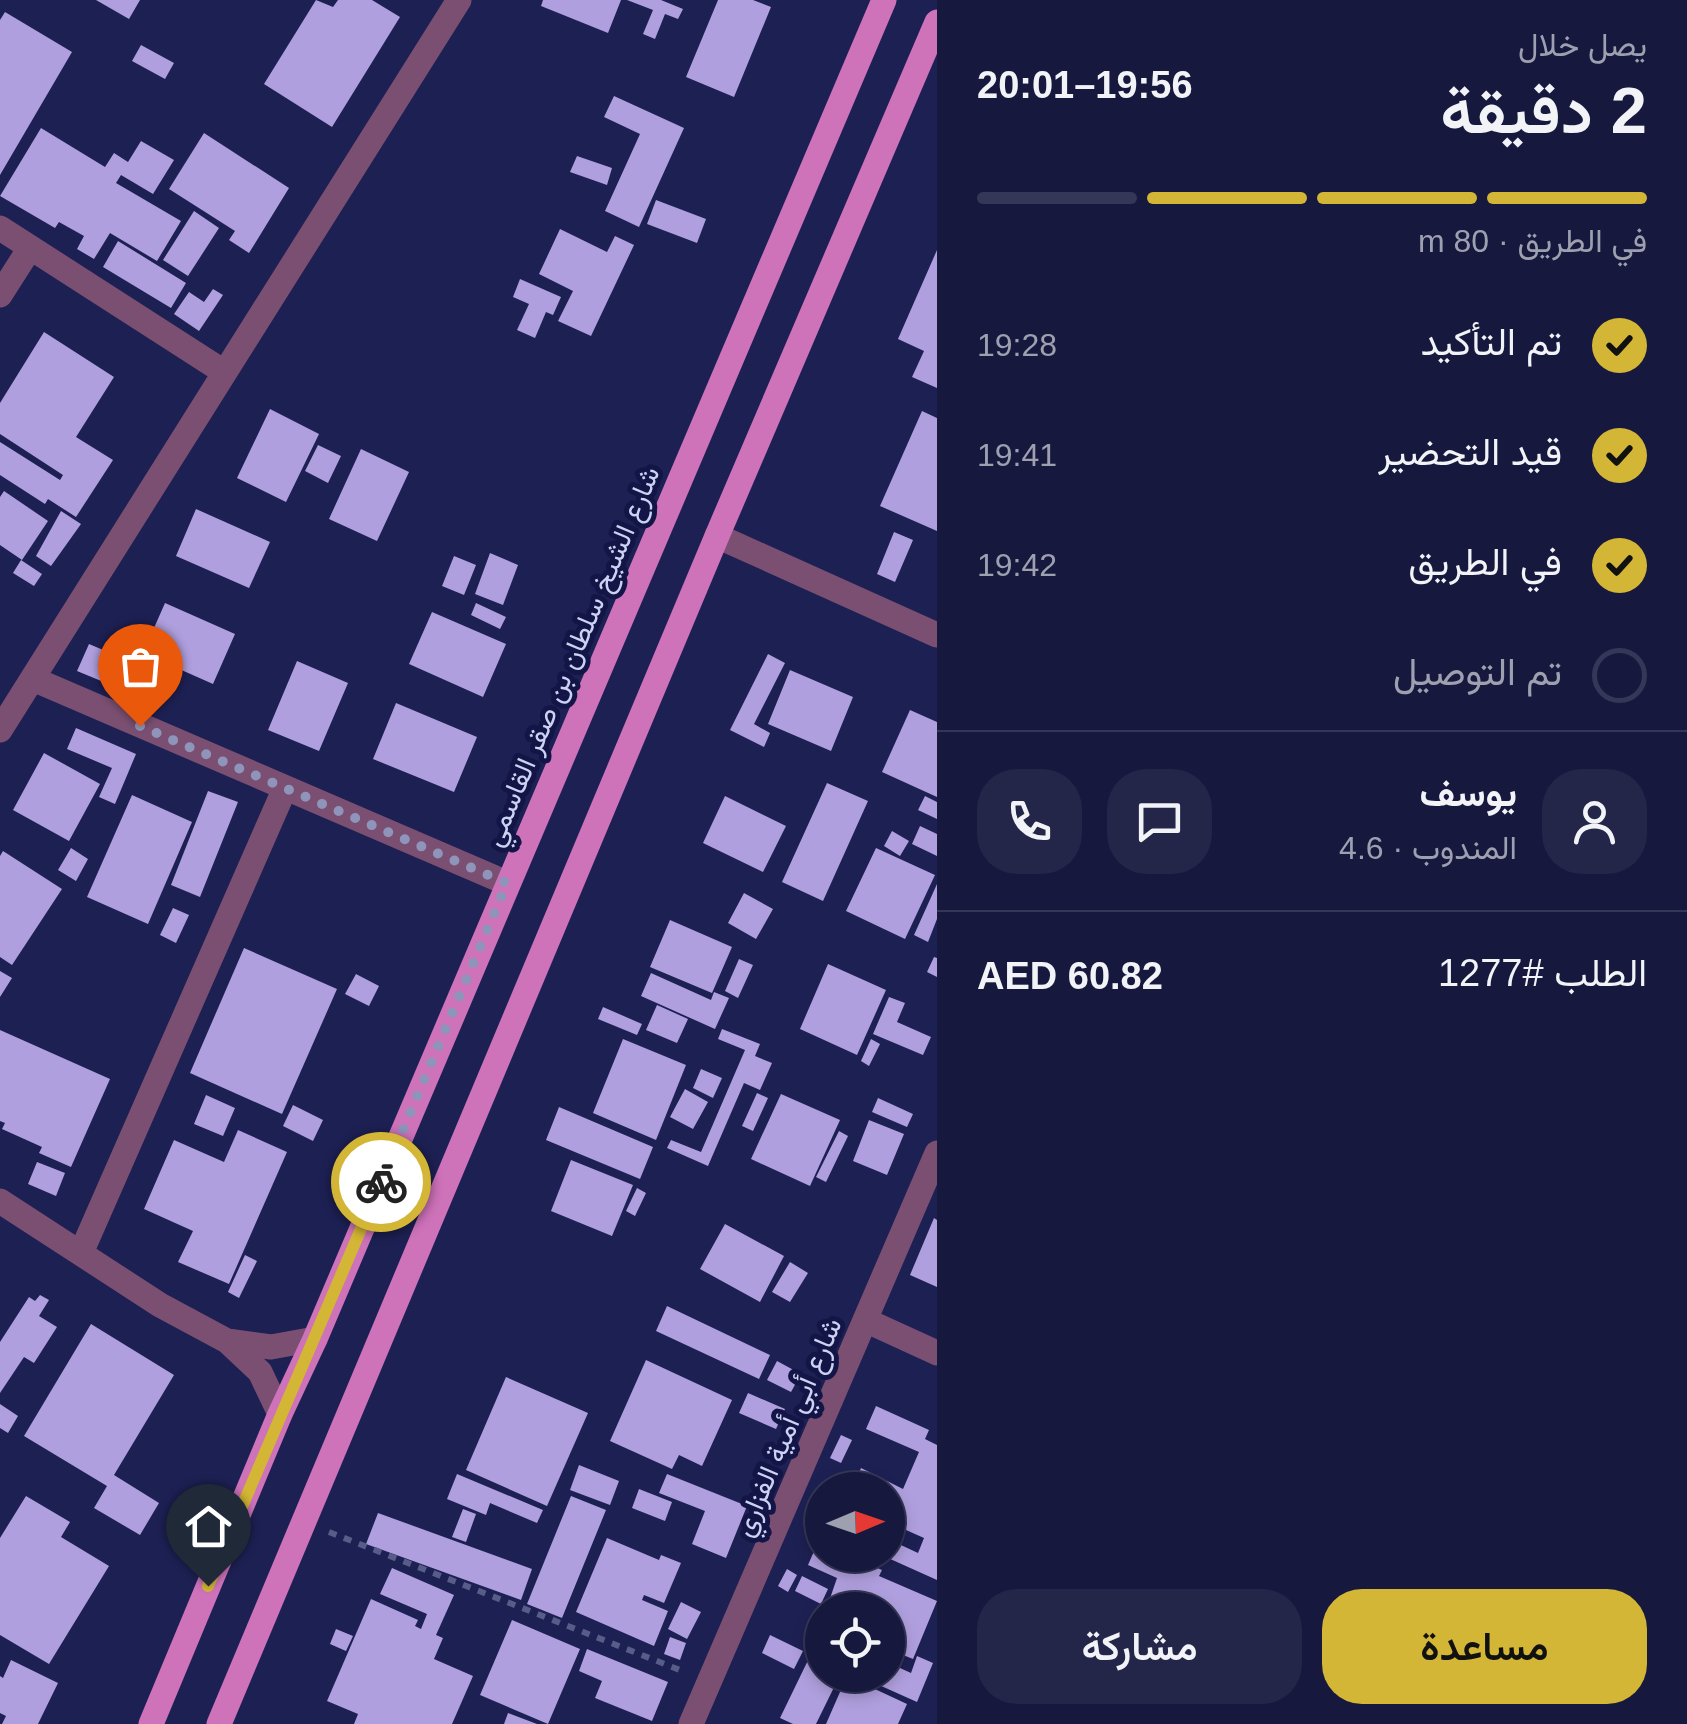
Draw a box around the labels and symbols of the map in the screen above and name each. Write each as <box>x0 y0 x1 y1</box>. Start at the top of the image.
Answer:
street label: شارع الشيخ سلطان بن صقر القاسمي <box>477 462 672 854</box>
pin <box>98 624 183 727</box>
courier <box>331 1132 431 1232</box>
street label: شارع أبي أمية الفزاري <box>727 1313 854 1544</box>
north arrow <box>805 1472 905 1572</box>
pin <box>166 1484 251 1587</box>

